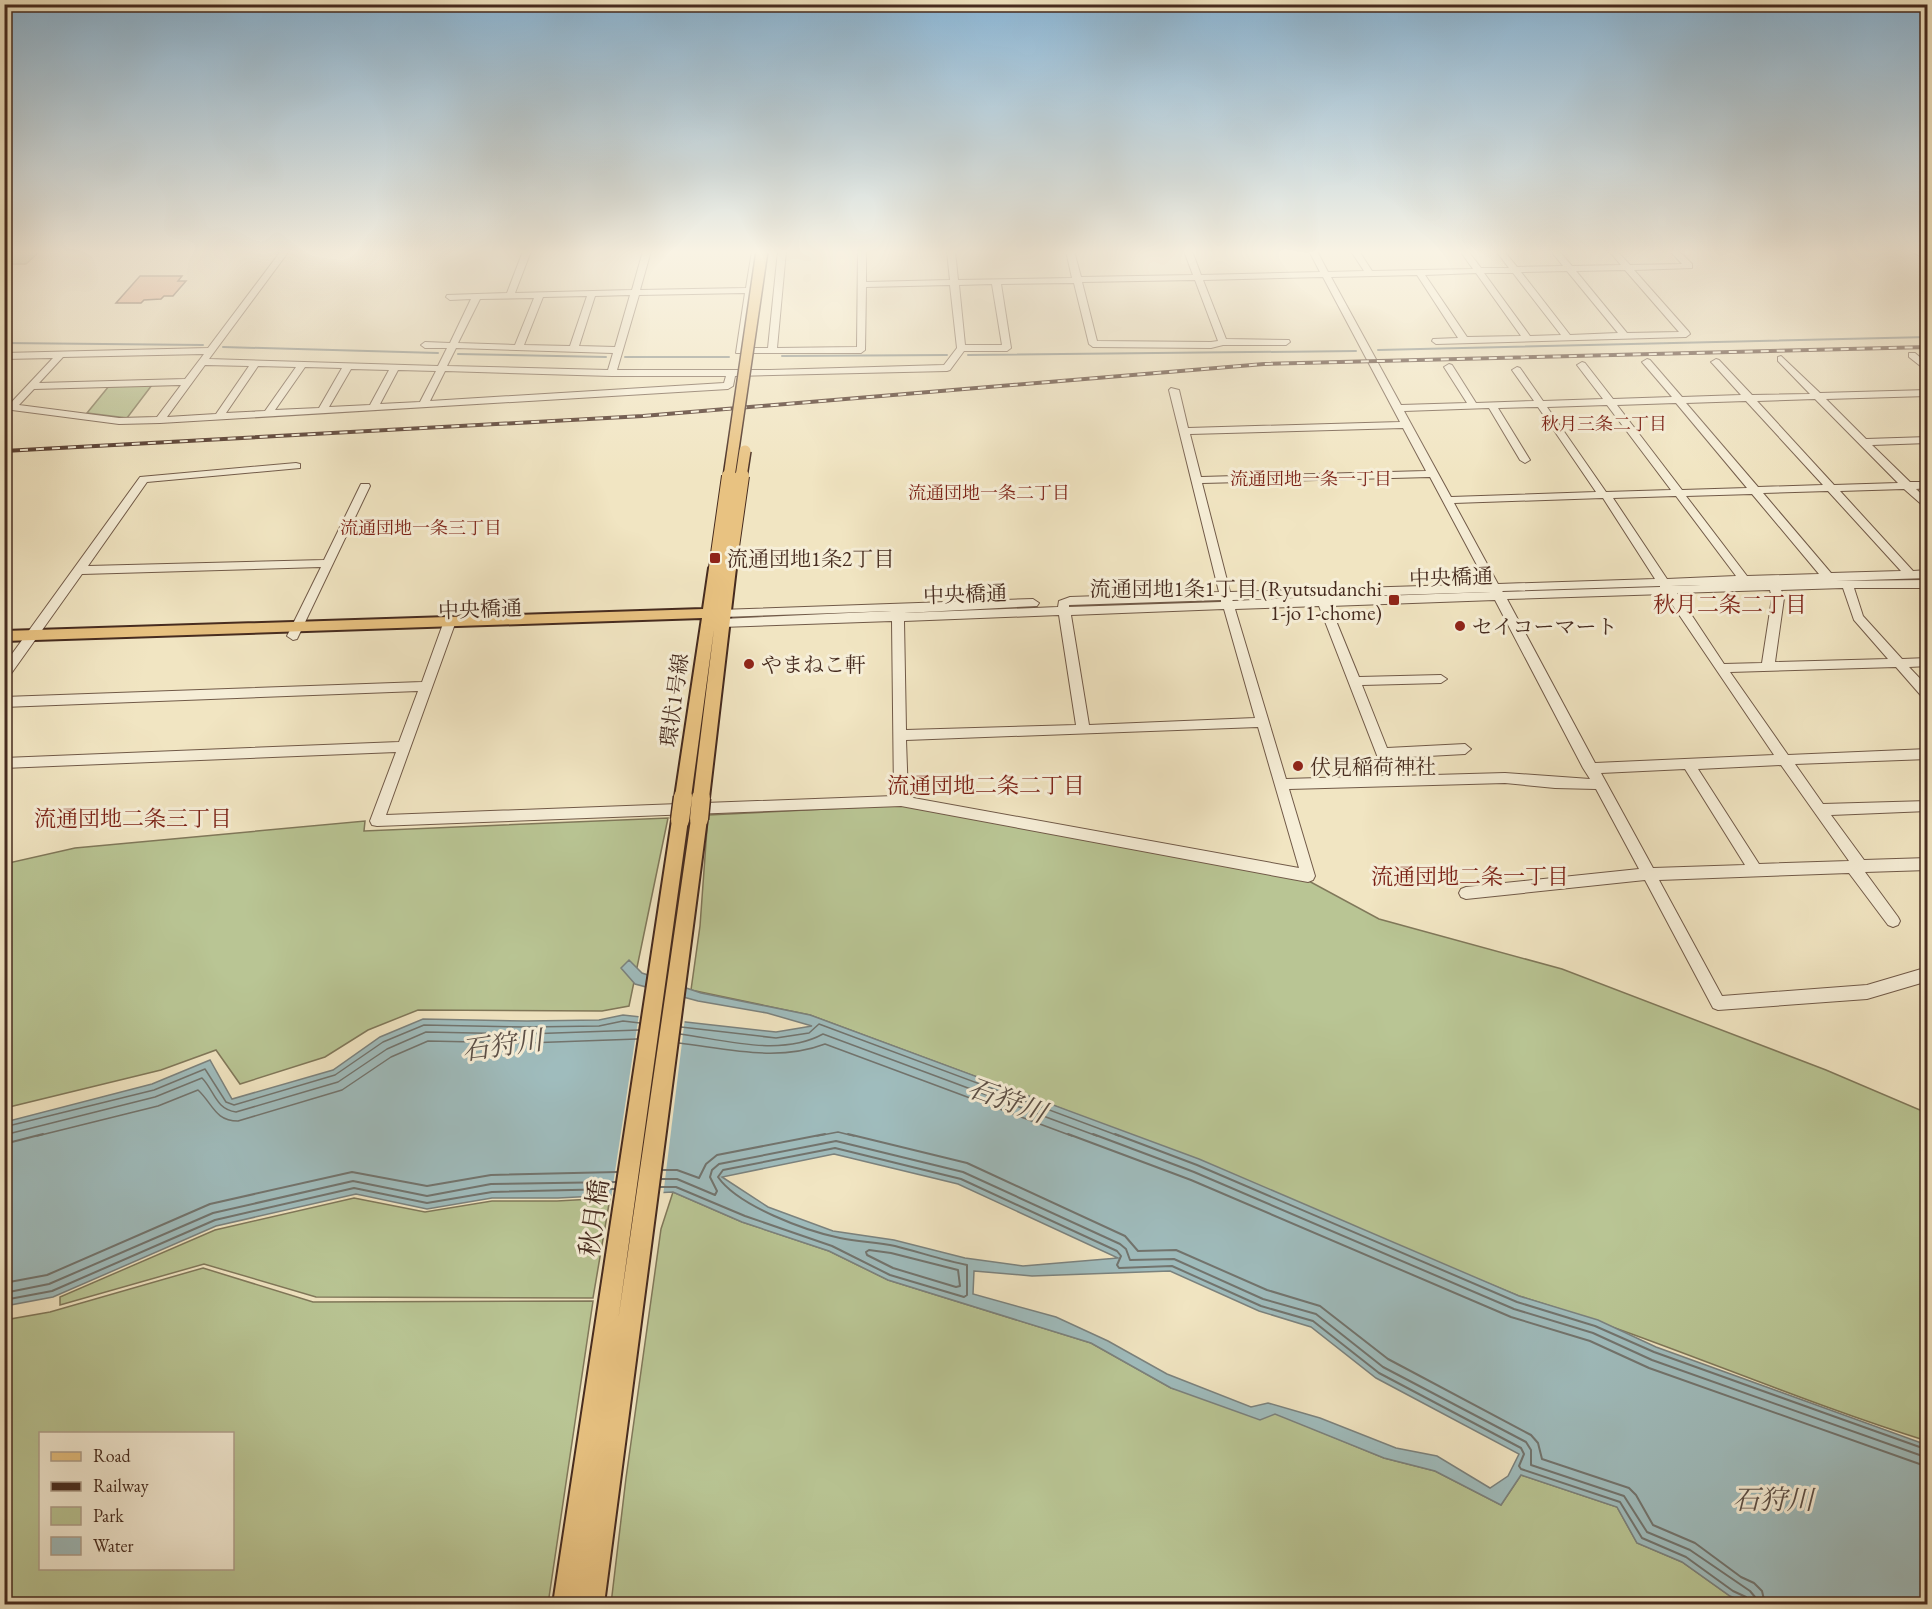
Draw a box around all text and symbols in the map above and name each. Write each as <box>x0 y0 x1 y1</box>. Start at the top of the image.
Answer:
district label: 秋月三条二丁目 <box>1541 412 1667 435</box>
district label: 流通団地一条一丁目 <box>1230 467 1392 490</box>
district label: 流通団地一条二丁目 <box>908 481 1070 504</box>
district label: 流通団地一条三丁目 <box>340 516 502 539</box>
place label: 流通団地1条2丁目 <box>727 545 894 572</box>
marker: 流通団地1条2丁目 <box>708 551 722 565</box>
street label: 中央橋通 <box>1409 562 1493 592</box>
place label: 流通団地1条1丁目 (Ryutsudanchi 1-jo 1-chome) <box>1090 575 1382 626</box>
street label: 中央橋通 <box>923 579 1007 609</box>
district label: 秋月二条二丁目 <box>1653 590 1807 619</box>
marker: 流通団地1条1丁目 (Ryutsudanchi 1-jo 1-chome) <box>1387 593 1401 607</box>
street label: 中央橋通 <box>438 594 522 624</box>
place label: セイコーマート <box>1472 613 1618 640</box>
marker: セイコーマート <box>1453 619 1467 633</box>
place label: やまねこ軒 <box>761 651 866 678</box>
street label: 環状1号線 <box>654 652 694 748</box>
marker: やまねこ軒 <box>742 657 756 671</box>
place label: 伏見稲荷神社 <box>1310 753 1436 780</box>
marker: 伏見稲荷神社 <box>1291 759 1305 773</box>
district label: 流通団地二条二丁目 <box>887 771 1085 800</box>
district label: 流通団地二条三丁目 <box>34 804 232 833</box>
district label: 流通団地二条一丁目 <box>1371 862 1569 891</box>
water label: 石狩川 <box>459 1022 548 1068</box>
water label: 石狩川 <box>963 1070 1054 1131</box>
street label: 秋月橋 <box>572 1177 616 1259</box>
legend <box>39 1432 234 1570</box>
text: Road <box>93 1444 132 1467</box>
text: Railway <box>93 1474 149 1497</box>
water label: 石狩川 <box>1733 1482 1816 1517</box>
text: Park <box>93 1504 124 1527</box>
text: Water <box>93 1534 134 1557</box>

